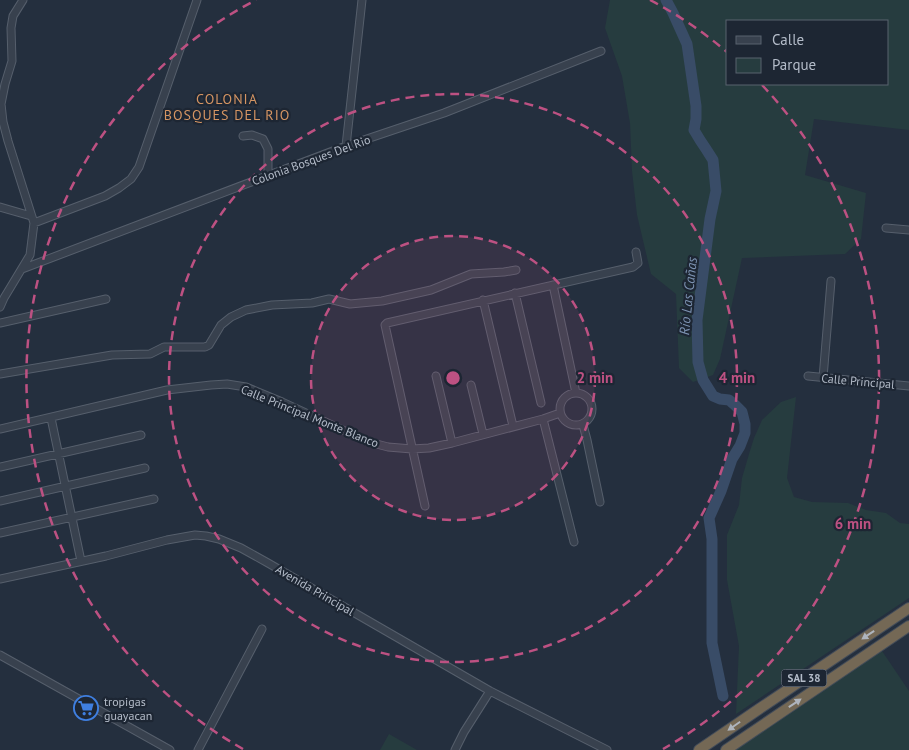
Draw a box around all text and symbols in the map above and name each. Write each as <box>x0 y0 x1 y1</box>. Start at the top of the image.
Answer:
legend <box>726 20 889 85</box>
text: Calle <box>772 30 804 49</box>
text: Parque <box>772 55 816 74</box>
district label: COLONIA BOSQUES DEL RIO <box>164 90 290 124</box>
street label: Colonia Bosques Del Rio <box>250 132 372 188</box>
water label: Río Las Cañas <box>675 256 701 336</box>
text: 2 min <box>577 368 613 387</box>
text: 4 min <box>719 368 755 387</box>
centre of rings <box>444 369 462 387</box>
street label: Calle Principal <box>821 370 896 392</box>
street label: Calle Principal Monte Blanco <box>239 381 381 451</box>
text: 6 min <box>835 514 871 533</box>
street label: Avenida Principal <box>273 561 357 619</box>
one-way arrow <box>862 630 875 640</box>
road number: SAL 38 <box>782 670 826 686</box>
place label: tropigas guayacan <box>104 694 152 723</box>
supermarket icon: tropigas guayacan <box>73 695 99 721</box>
one-way arrow <box>789 698 802 708</box>
one-way arrow <box>727 721 741 731</box>

